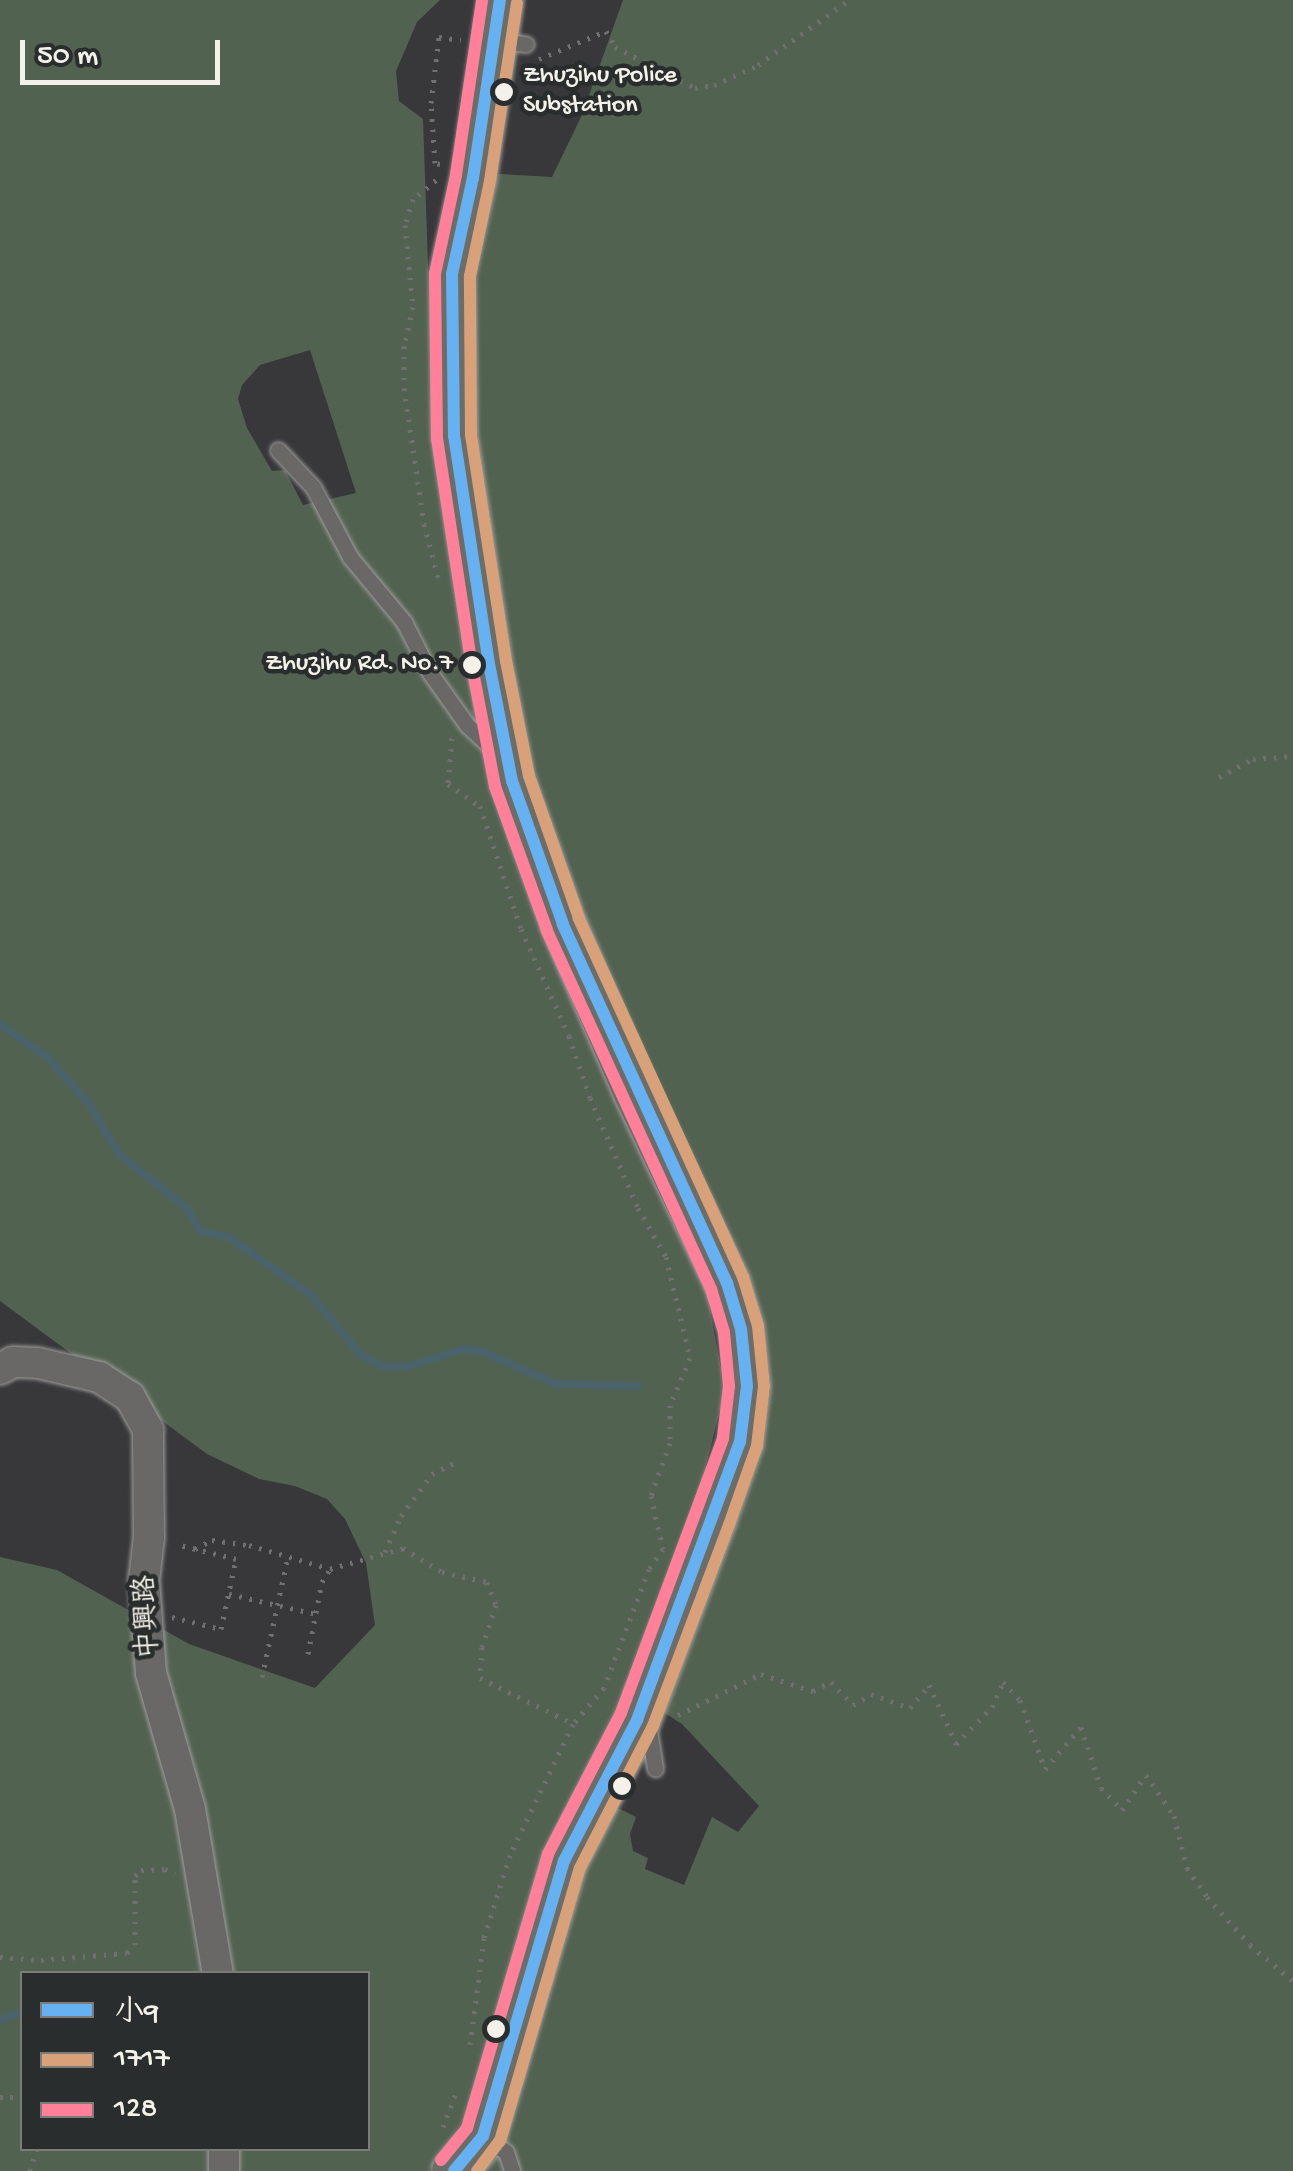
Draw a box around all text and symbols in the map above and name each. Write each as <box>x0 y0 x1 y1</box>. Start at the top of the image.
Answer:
scale bar <box>25 20 225 82</box>
text: 50 m <box>37 40 98 75</box>
place label: Zhuzihu Police Substation <box>523 61 677 122</box>
marker: Zhuzihu Police Substation <box>494 82 514 102</box>
place label: Zhuzihu Rd. No.7 <box>265 649 453 681</box>
marker: Zhuzihu Rd. No.7 <box>462 655 482 675</box>
street label: 中興路 <box>130 1574 168 1660</box>
unlabelled marker <box>612 1776 632 1796</box>
legend <box>20 1971 370 2151</box>
text: 小9 <box>114 1997 159 2032</box>
unlabelled marker <box>486 2019 506 2039</box>
text: 1717 <box>114 2043 169 2078</box>
text: 128 <box>114 2093 157 2128</box>

